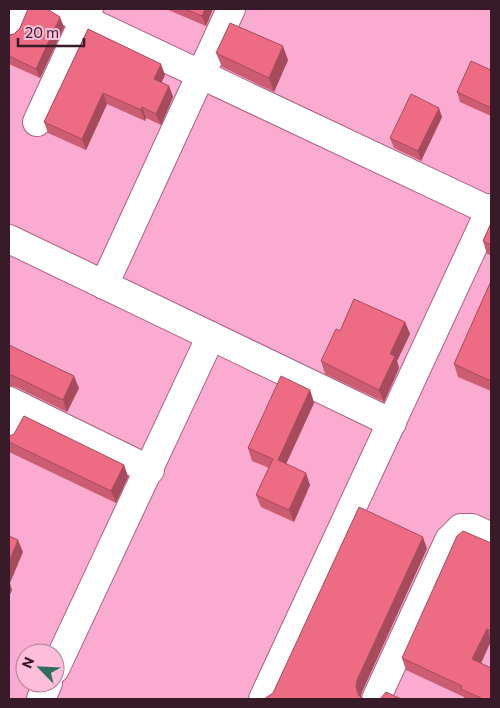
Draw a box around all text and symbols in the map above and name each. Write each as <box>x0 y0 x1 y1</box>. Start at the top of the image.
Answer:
scale bar <box>18 15 84 47</box>
text: 20 m <box>25 23 59 41</box>
north arrow <box>15 643 65 693</box>
text: N <box>18 654 38 671</box>

